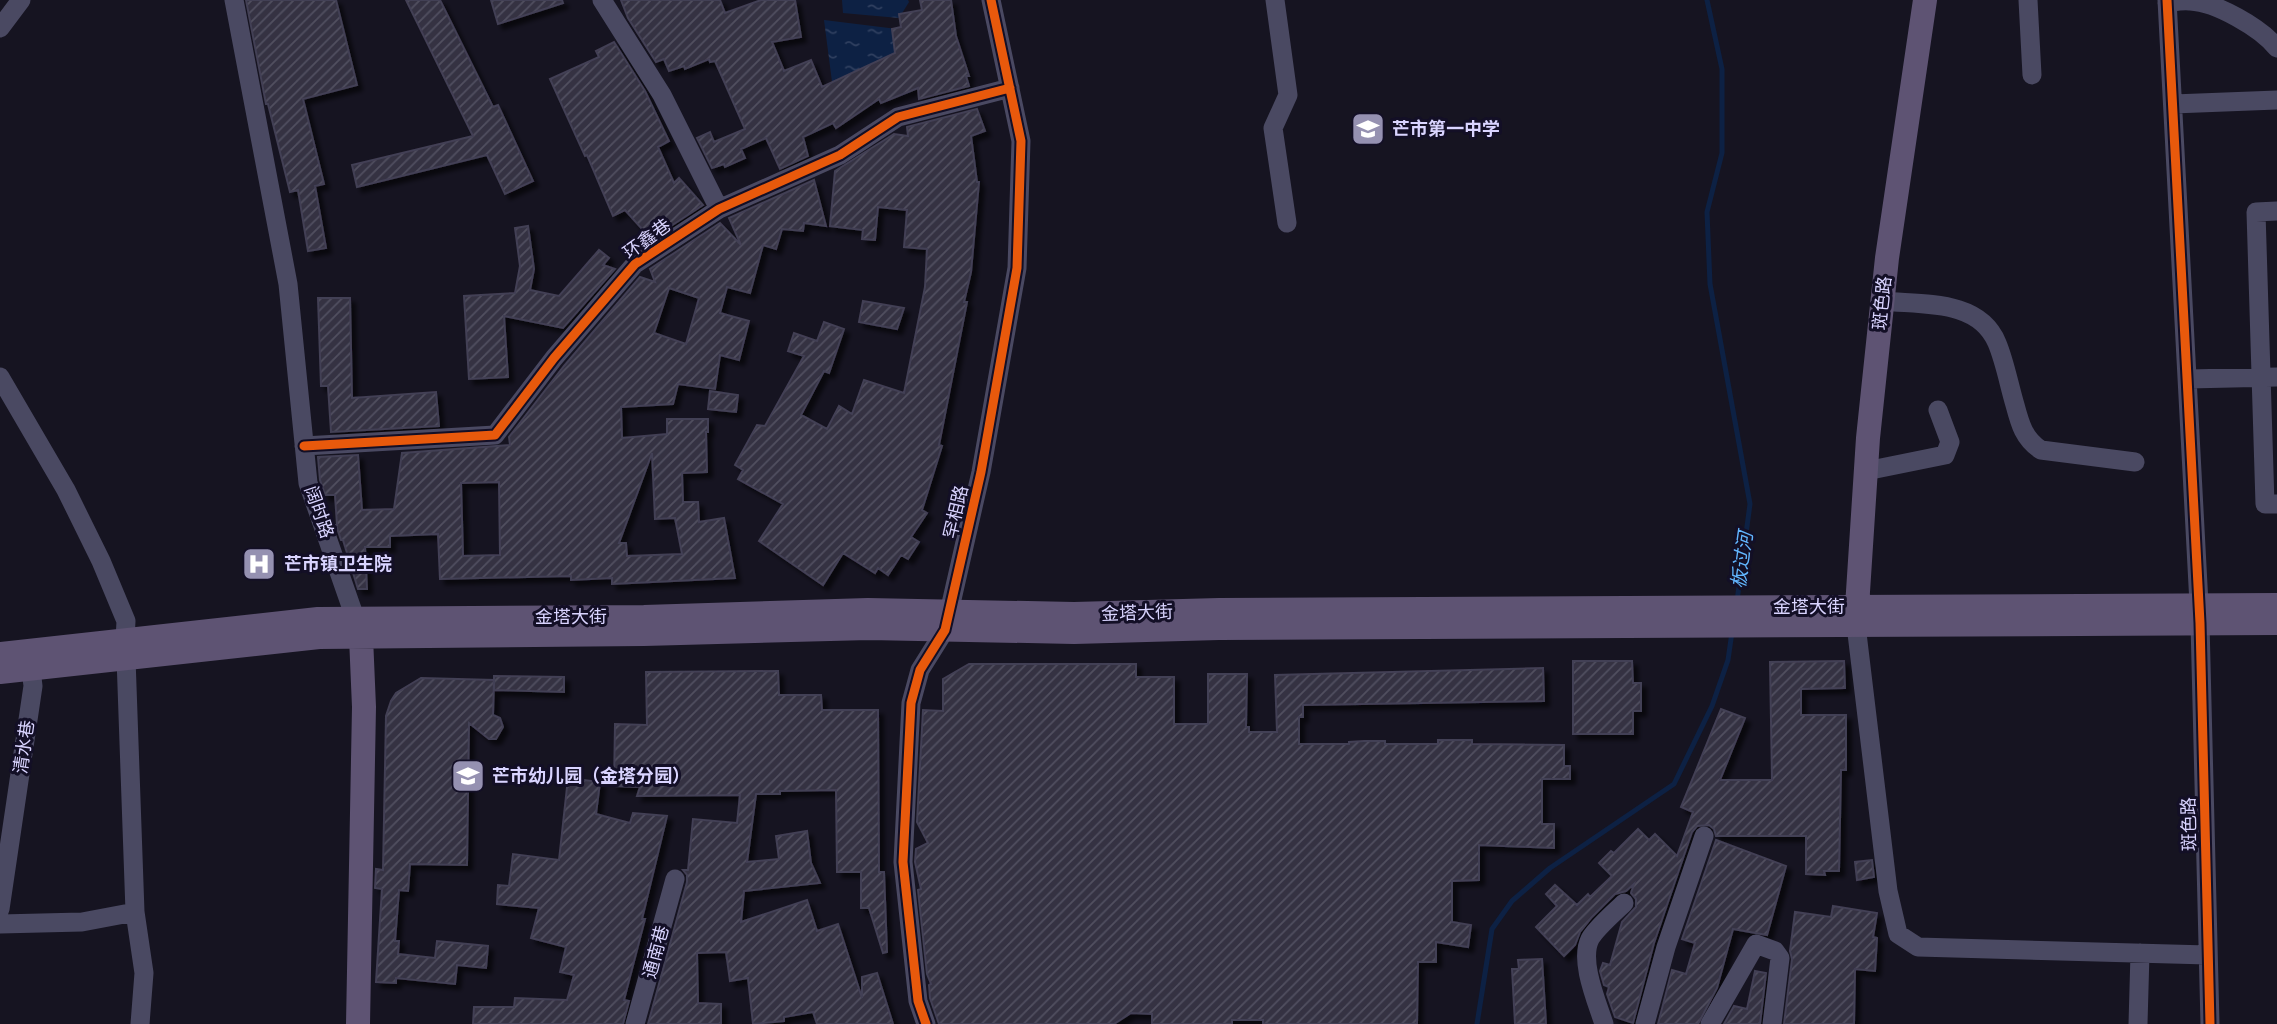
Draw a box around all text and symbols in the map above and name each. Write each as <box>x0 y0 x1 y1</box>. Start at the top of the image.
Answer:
school or university icon: 芒市第一中学 <box>1349 110 1387 148</box>
place label: 芒市第一中学 <box>1392 118 1500 140</box>
street label: 环鑫巷 <box>619 214 675 264</box>
street label: 斑色路 <box>1868 275 1896 331</box>
street label: 阔时路 <box>300 483 338 541</box>
street label: 罕相路 <box>939 483 973 541</box>
water label: 板过河 <box>1727 526 1758 590</box>
hospital icon: 芒市镇卫生院 <box>240 545 278 583</box>
place label: 芒市镇卫生院 <box>284 553 392 575</box>
street label: 金塔大街 <box>1773 596 1845 618</box>
street label: 金塔大街 <box>1101 601 1173 625</box>
street label: 金塔大街 <box>535 606 607 628</box>
street label: 清水巷 <box>9 719 39 775</box>
school or university icon: 芒市幼儿园（金塔分园） <box>449 757 487 795</box>
place label: 芒市幼儿园（金塔分园） <box>492 765 690 787</box>
street label: 斑色路 <box>2178 797 2200 851</box>
street label: 通南巷 <box>638 923 674 981</box>

